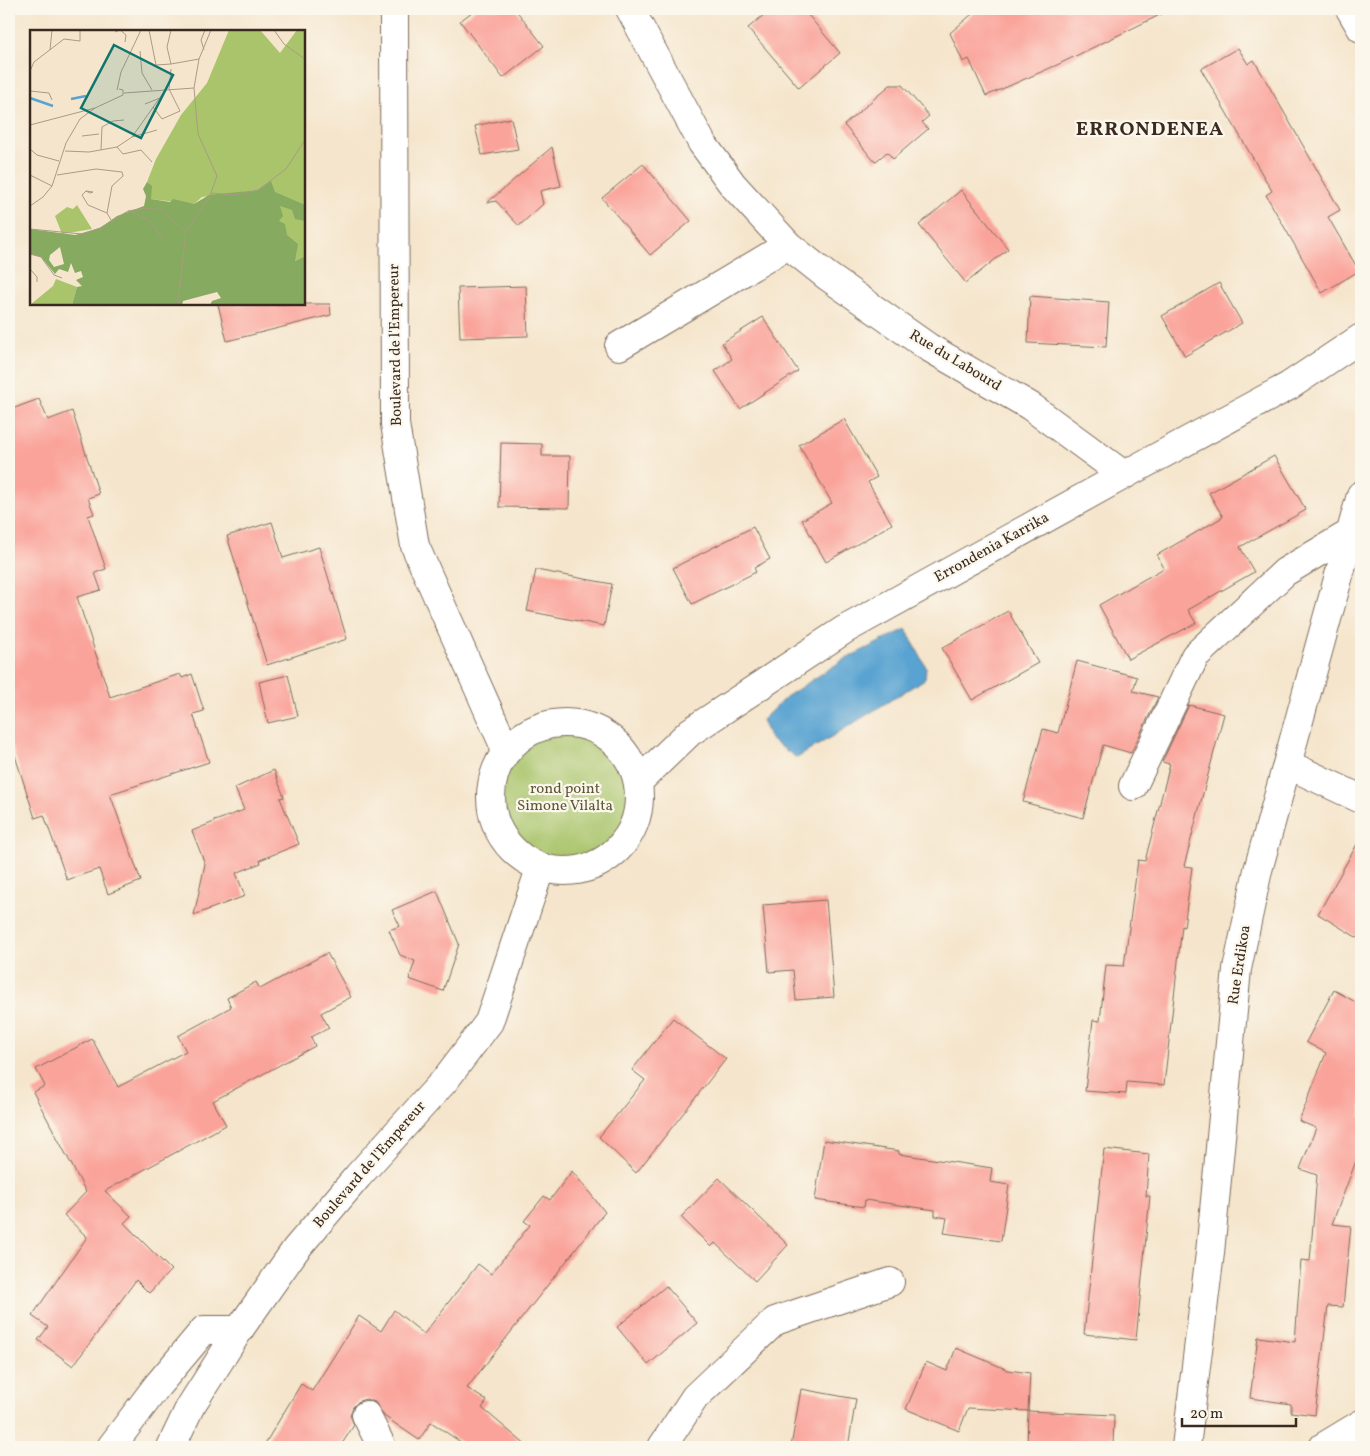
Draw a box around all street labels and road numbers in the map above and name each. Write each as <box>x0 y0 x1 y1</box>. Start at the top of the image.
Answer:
street label: Boulevard de l'Empereur <box>384 264 408 426</box>
street label: Rue du Labourd <box>905 325 1005 397</box>
street label: Errondenia Karrika <box>931 508 1053 588</box>
street label: Rue Erdikoa <box>1223 924 1257 1006</box>
street label: Boulevard de l'Empereur <box>309 1097 431 1233</box>

